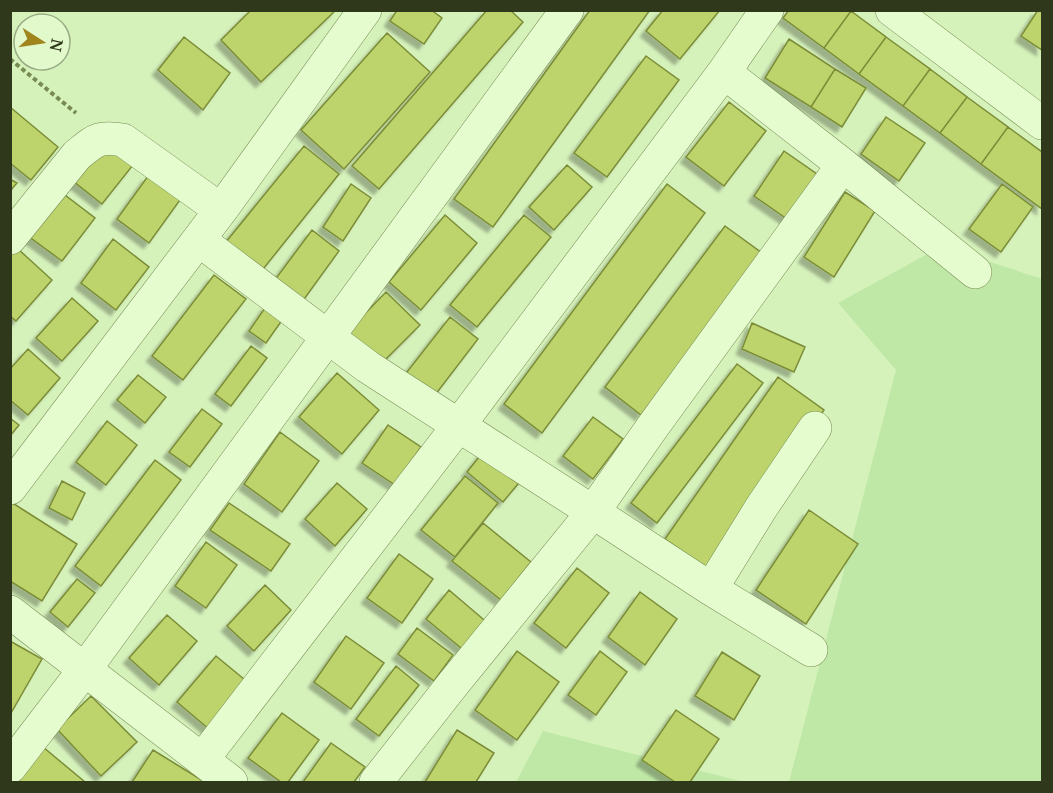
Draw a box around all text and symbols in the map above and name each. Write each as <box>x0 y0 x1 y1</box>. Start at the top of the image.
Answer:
north arrow <box>12 12 72 72</box>
text: N <box>45 37 69 54</box>

